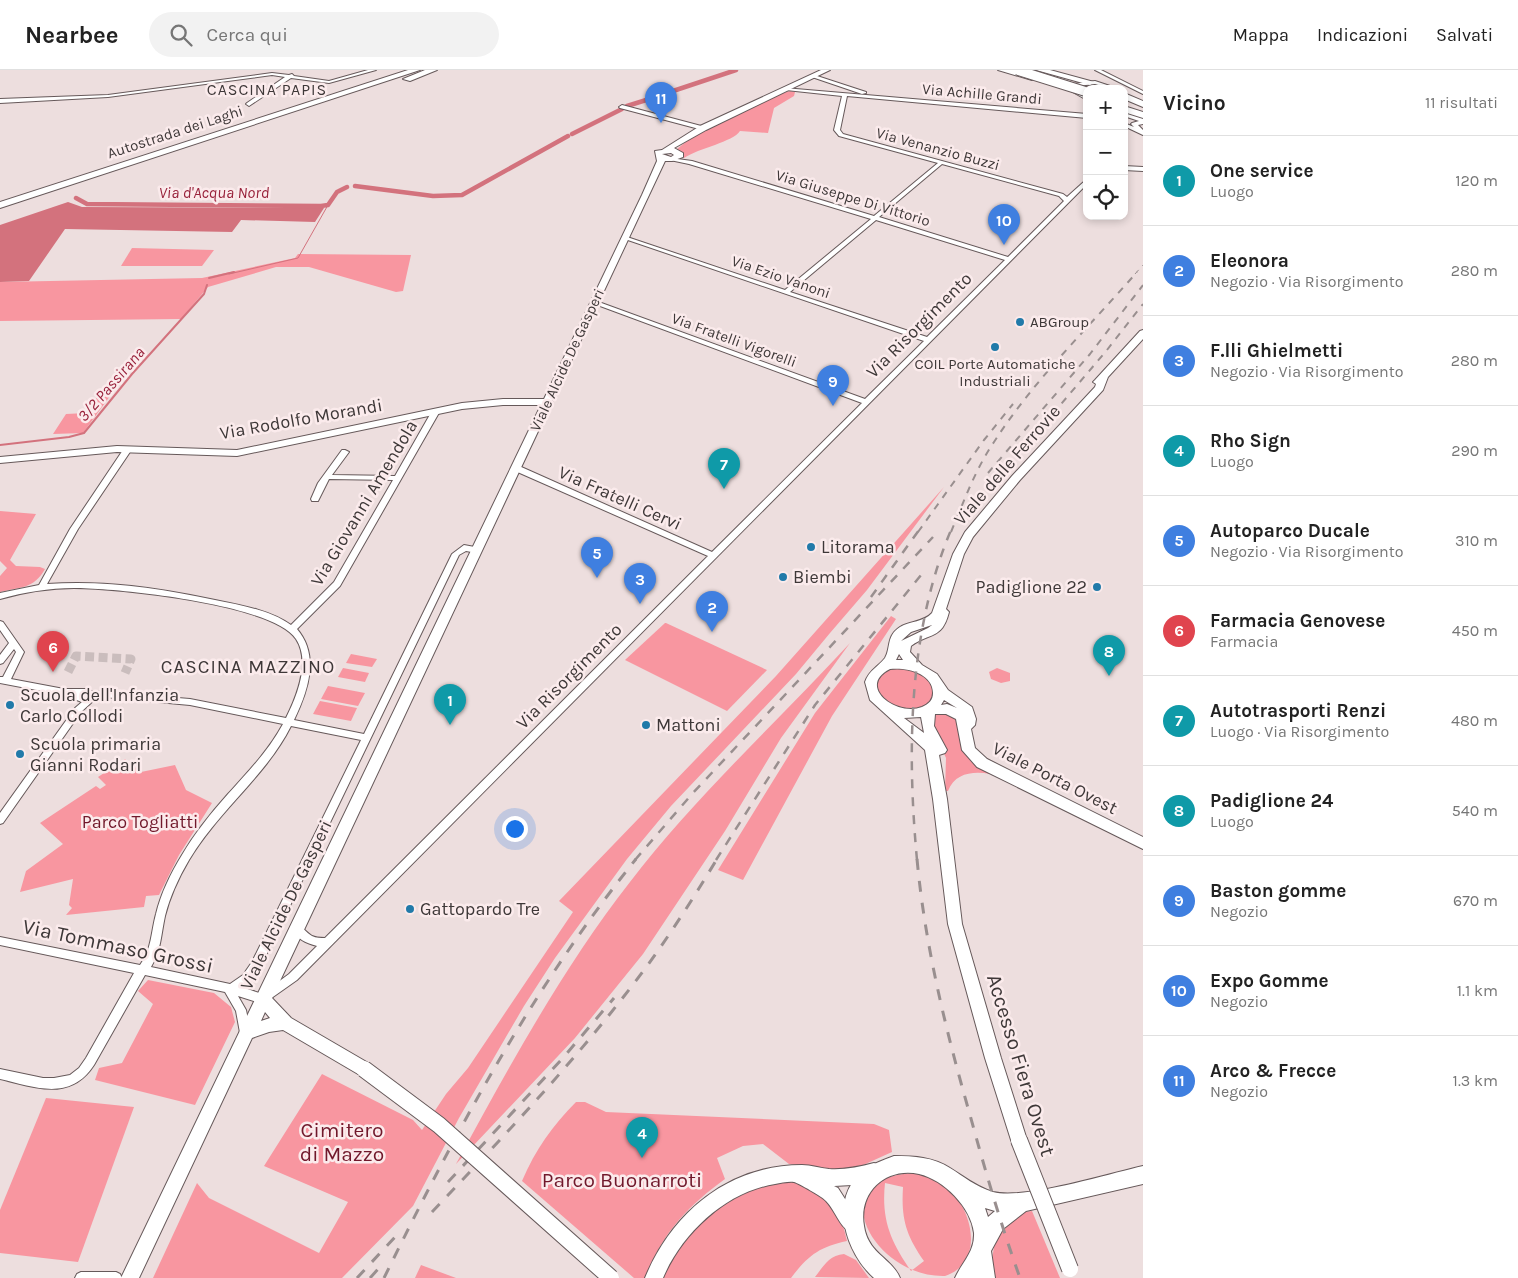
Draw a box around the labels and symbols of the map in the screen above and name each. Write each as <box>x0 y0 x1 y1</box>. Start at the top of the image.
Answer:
district label: CASCINA PAPIS <box>207 80 327 99</box>
street label: Via Achille Grandi <box>921 80 1043 108</box>
pin: 11 <box>645 82 677 123</box>
street label: Autostrada dei Laghi <box>105 102 245 162</box>
street label: Via Venanzio Buzzi <box>874 124 1002 174</box>
street label: Via Giuseppe Di Vittorio <box>774 166 932 230</box>
water label: Via d'Acqua Nord <box>159 183 270 202</box>
pin: 10 <box>988 204 1020 245</box>
street label: Via Ezio Vanoni <box>729 252 833 302</box>
street label: Via Risorgimento <box>861 267 977 383</box>
street label: Viale Alcide De Gasperi <box>526 286 608 434</box>
street label: Via Fratelli Vigorelli <box>669 309 799 371</box>
place label: ABGroup <box>1030 313 1089 331</box>
marker: ABGroup <box>1014 316 1026 328</box>
marker: COIL Porte Automatiche Industriali <box>989 341 1001 353</box>
water label: 3/2 Passirana <box>74 343 148 425</box>
place label: COIL Porte Automatiche Industriali <box>915 355 1075 390</box>
pin: 9 <box>817 365 849 406</box>
street label: Via Rodolfo Morandi <box>218 394 384 444</box>
street label: Viale delle Ferrovie <box>949 400 1065 530</box>
street label: Via Giovanni Amendola <box>306 416 422 590</box>
pin: 7 <box>708 448 740 489</box>
street label: Via Fratelli Cervi <box>555 461 685 535</box>
place label: Litorama <box>821 536 895 558</box>
pin: 5 <box>581 537 613 578</box>
marker: Litorama <box>805 541 817 553</box>
pin: 3 <box>624 563 656 604</box>
place label: Biembi <box>793 566 852 588</box>
marker: Biembi <box>777 571 789 583</box>
place label: Padiglione 22 <box>975 576 1087 598</box>
marker: Padiglione 22 <box>1091 581 1103 593</box>
pin: 2 <box>696 591 728 632</box>
street label: Via Risorgimento <box>511 618 627 734</box>
pin: 6 <box>37 631 69 672</box>
pin: 8 <box>1093 635 1125 676</box>
district label: CASCINA MAZZINO <box>161 656 335 678</box>
place label: Scuola dell'Infanzia Carlo Collodi <box>20 684 179 727</box>
pin: 1 <box>434 684 466 725</box>
marker: Scuola dell'Infanzia Carlo Collodi <box>4 699 16 711</box>
place label: Mattoni <box>656 714 721 736</box>
marker: Mattoni <box>640 719 652 731</box>
place label: Scuola primaria Gianni Rodari <box>30 733 161 776</box>
street label: Viale Porta Ovest <box>989 737 1121 819</box>
marker: Scuola primaria Gianni Rodari <box>14 748 26 760</box>
park label: Parco Togliatti <box>82 811 198 833</box>
your location <box>502 816 528 842</box>
street label: Viale Alcide De Gasperi <box>235 817 337 993</box>
place label: Gattopardo Tre <box>420 898 540 920</box>
marker: Gattopardo Tre <box>404 903 416 915</box>
street label: Via Tommaso Grossi <box>21 914 215 978</box>
street label: Accesso Fiera Ovest <box>982 971 1060 1159</box>
pin: 4 <box>626 1117 658 1158</box>
park label: Cimitero di Mazzo <box>300 1118 384 1166</box>
park label: Parco Buonarroti <box>542 1168 702 1192</box>

